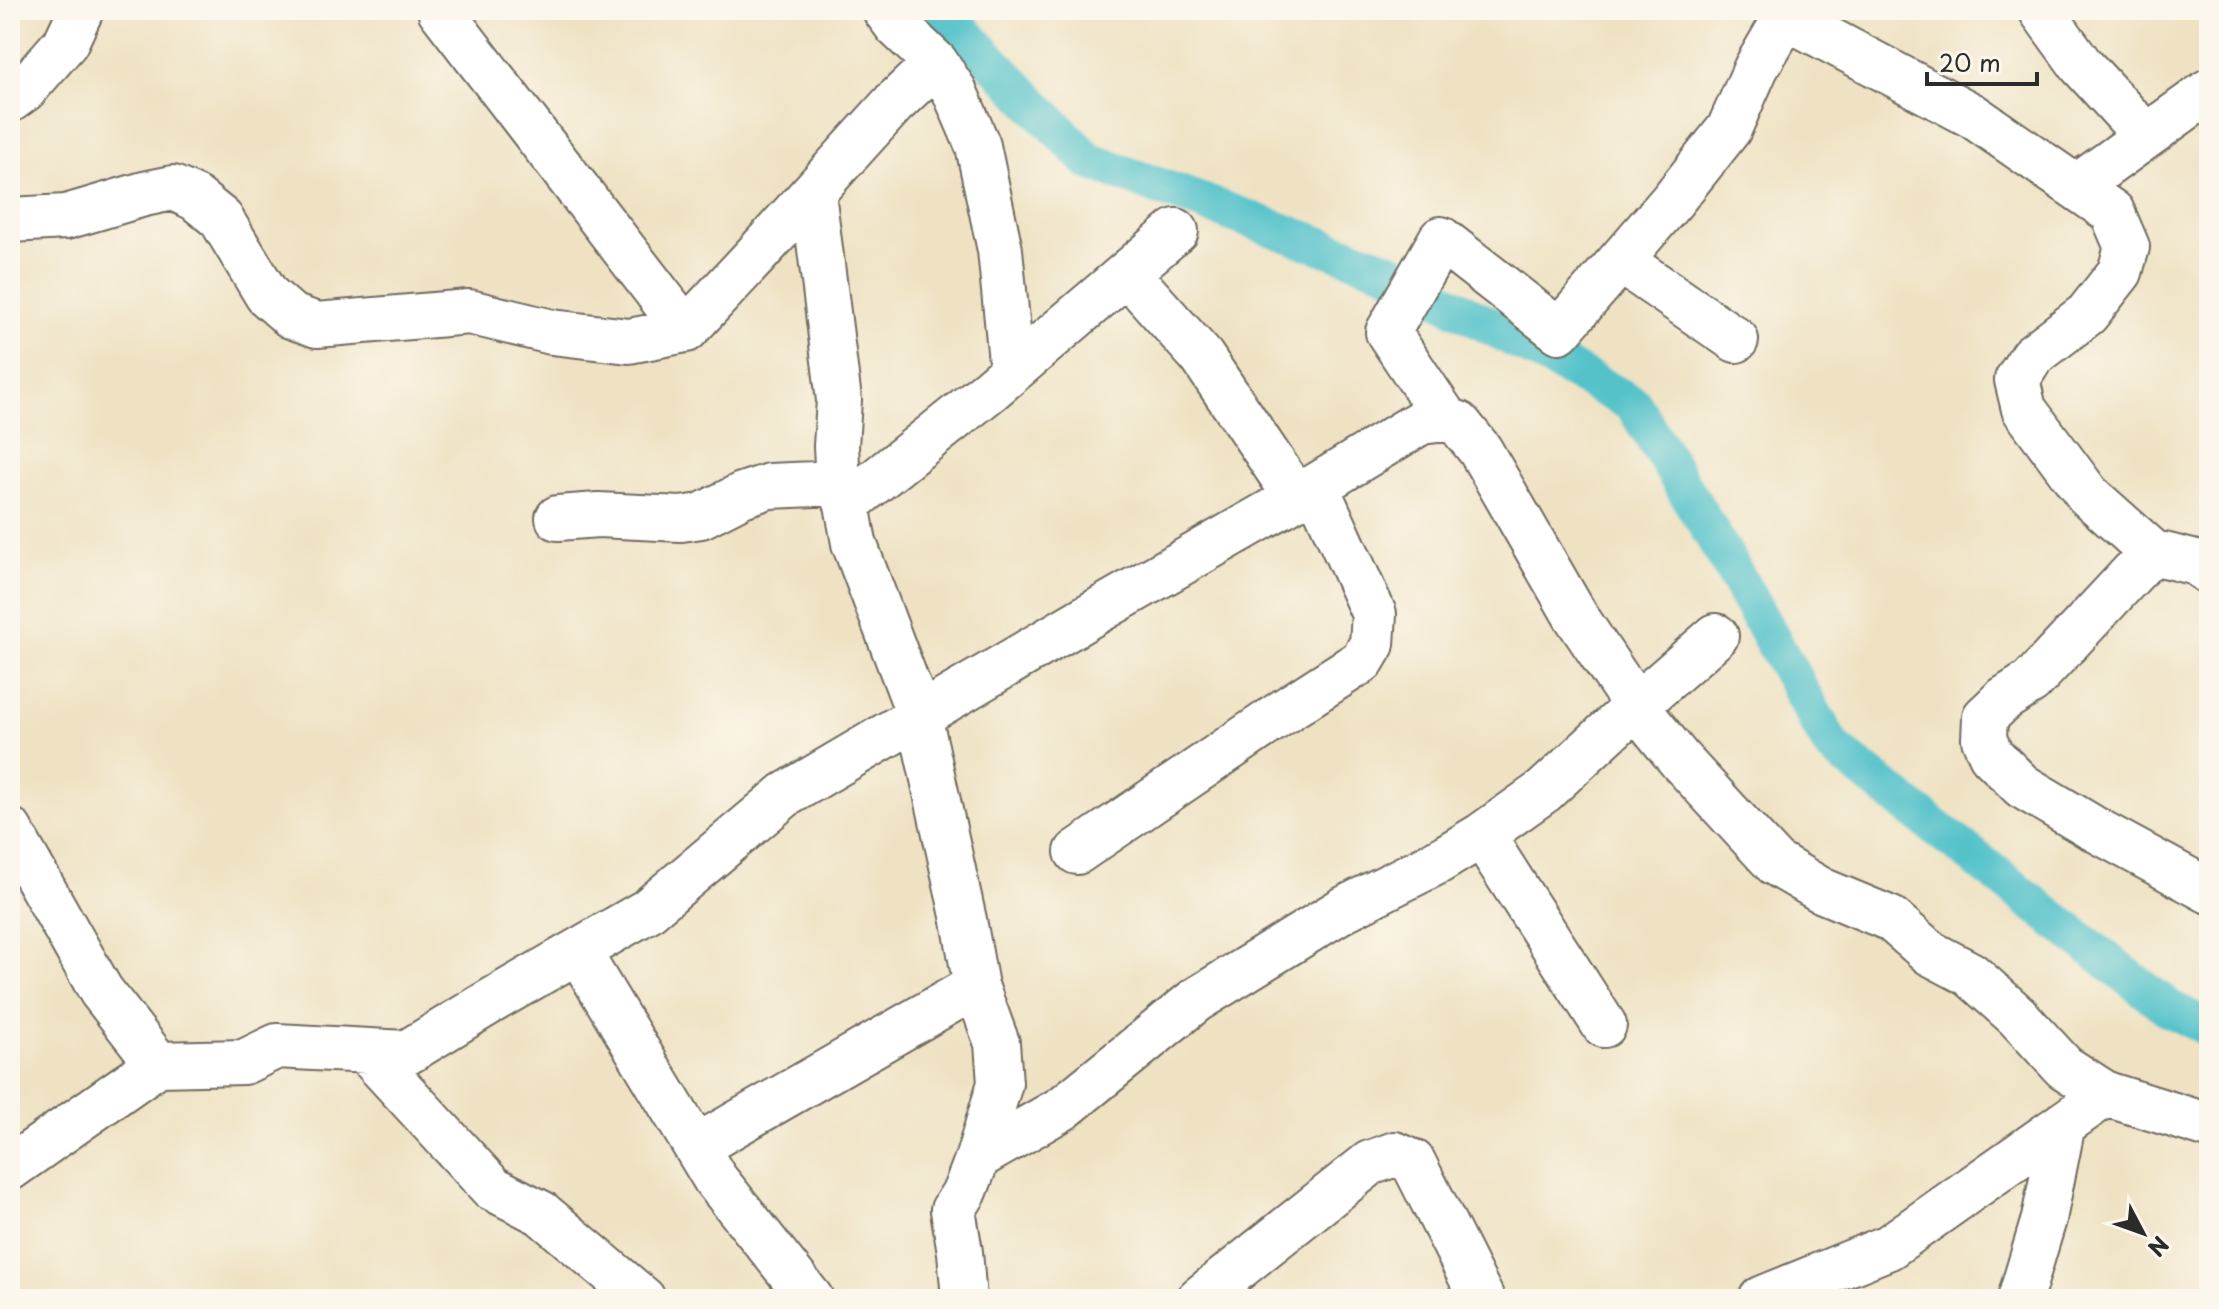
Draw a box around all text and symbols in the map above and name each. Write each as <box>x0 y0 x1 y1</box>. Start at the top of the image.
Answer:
scale bar <box>1927 36 2037 86</box>
text: 20 m <box>1939 44 2001 80</box>
north arrow <box>2103 1193 2183 1273</box>
text: N <box>2141 1230 2177 1265</box>

